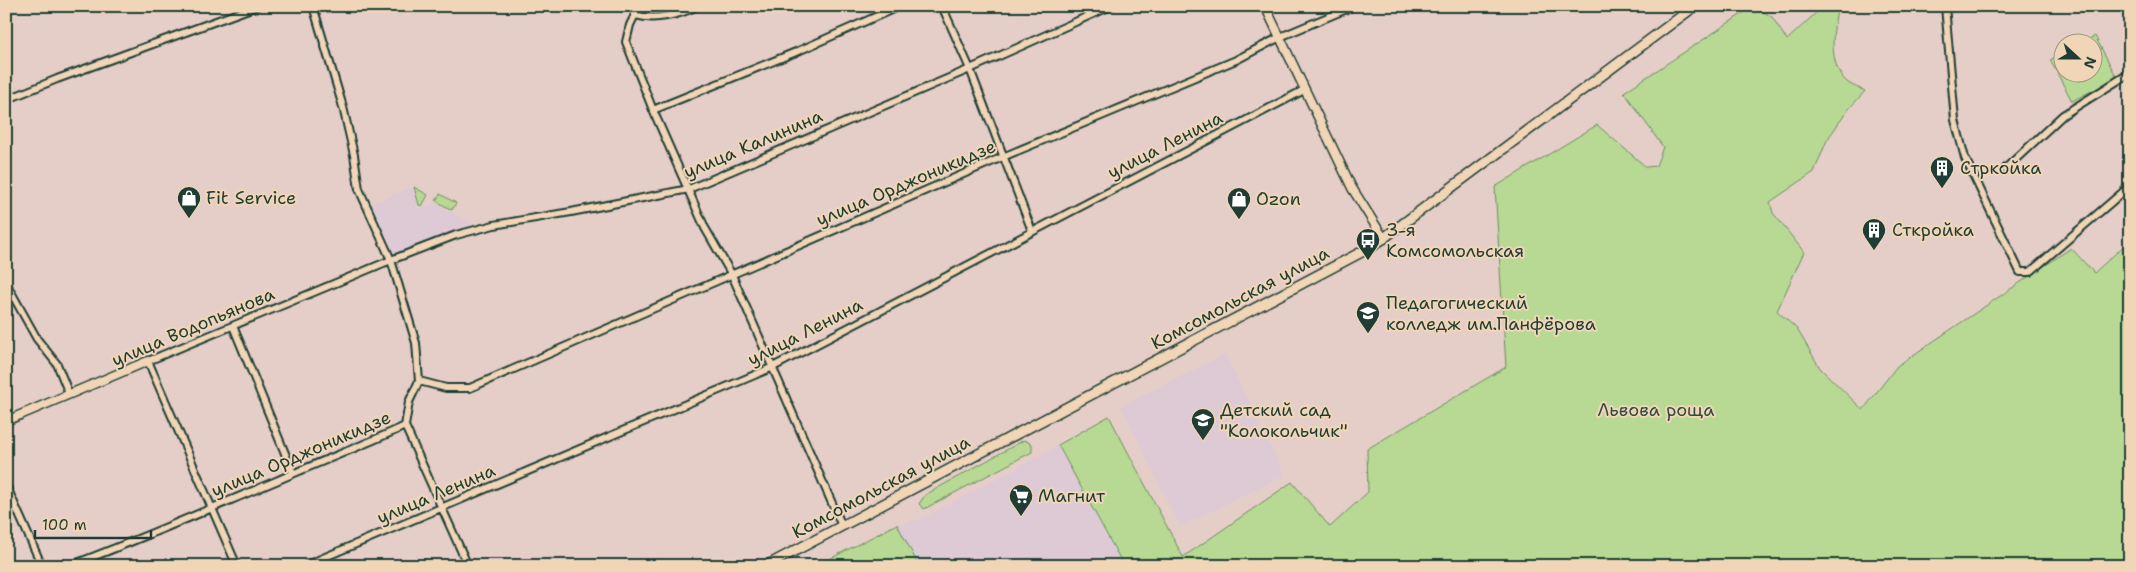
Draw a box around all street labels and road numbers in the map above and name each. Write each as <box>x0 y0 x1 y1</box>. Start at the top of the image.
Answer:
street label: улица Калинина <box>680 104 826 184</box>
street label: улица Ленина <box>1103 106 1227 184</box>
street label: улица Орджоникидзе <box>812 134 1000 232</box>
street label: Комсомольская улица <box>1147 241 1333 355</box>
street label: улица Водопьянова <box>108 282 278 372</box>
street label: улица Ленина <box>743 293 867 371</box>
street label: улица Орджоникидзе <box>207 405 395 503</box>
street label: Комсомольская улица <box>788 430 974 544</box>
street label: улица Ленина <box>373 458 499 530</box>

